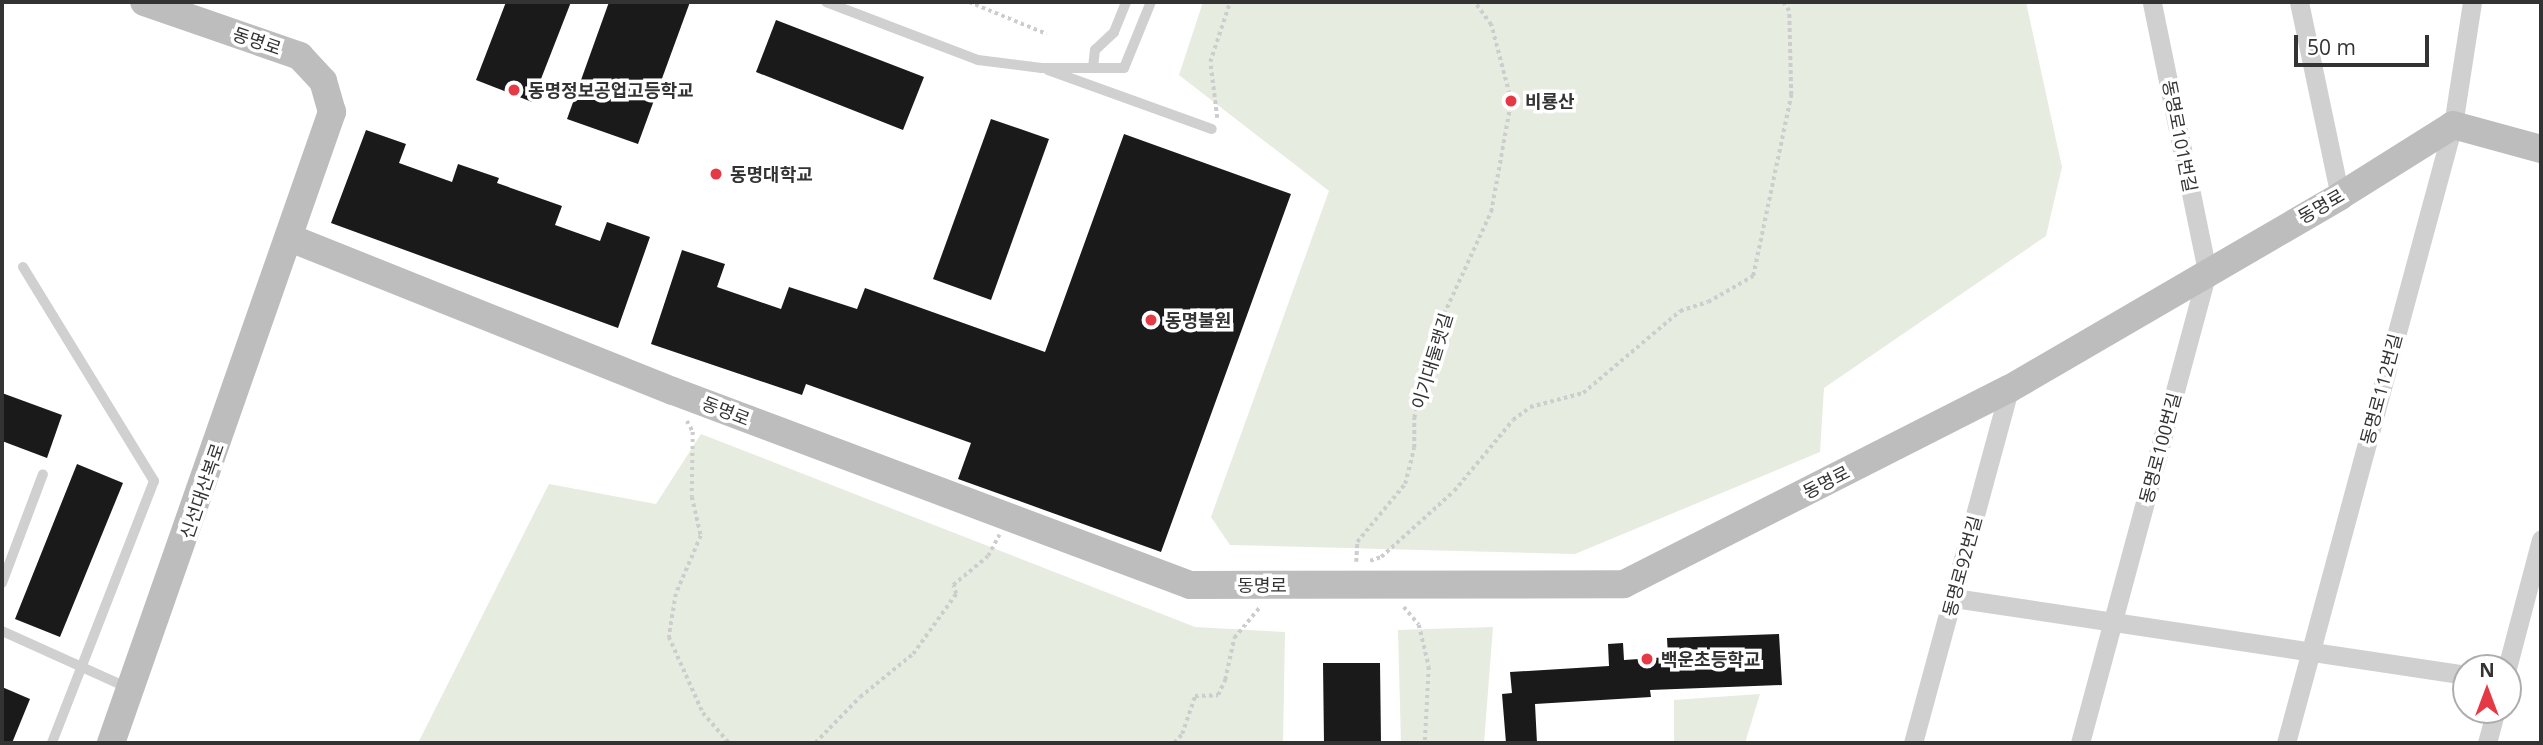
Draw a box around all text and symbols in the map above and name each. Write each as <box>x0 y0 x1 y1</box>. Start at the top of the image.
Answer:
scale bar <box>2298 21 2433 65</box>
street label: 동명로 <box>230 23 284 59</box>
text: 50 m <box>2307 33 2356 61</box>
street label: 동명로101번길 <box>2159 78 2201 194</box>
place label: 동명정보공업고등학교 <box>528 79 694 101</box>
marker: 동명정보공업고등학교 <box>506 82 522 98</box>
place label: 비룡산 <box>1525 90 1575 112</box>
marker: 비룡산 <box>1503 93 1519 109</box>
place label: 동명대학교 <box>730 163 813 185</box>
marker: 동명대학교 <box>708 166 724 182</box>
street label: 동명로 <box>2294 184 2348 228</box>
place label: 동명불원 <box>1165 309 1231 331</box>
street label: 이기대둘랫길 <box>1407 310 1457 412</box>
marker: 동명불원 <box>1143 312 1159 328</box>
street label: 동명로112번길 <box>2356 331 2406 447</box>
street label: 동명로100번길 <box>2135 390 2185 506</box>
street label: 동명로 <box>699 392 753 430</box>
street label: 신선대산복로 <box>176 441 228 541</box>
street label: 동명로 <box>1799 461 1853 503</box>
street label: 동명로92번길 <box>1938 513 1986 619</box>
street label: 동명로 <box>1237 574 1287 596</box>
place label: 백운초등학교 <box>1661 648 1760 670</box>
marker: 백운초등학교 <box>1639 651 1655 667</box>
north arrow <box>2452 654 2522 724</box>
text: N <box>2479 657 2495 683</box>

